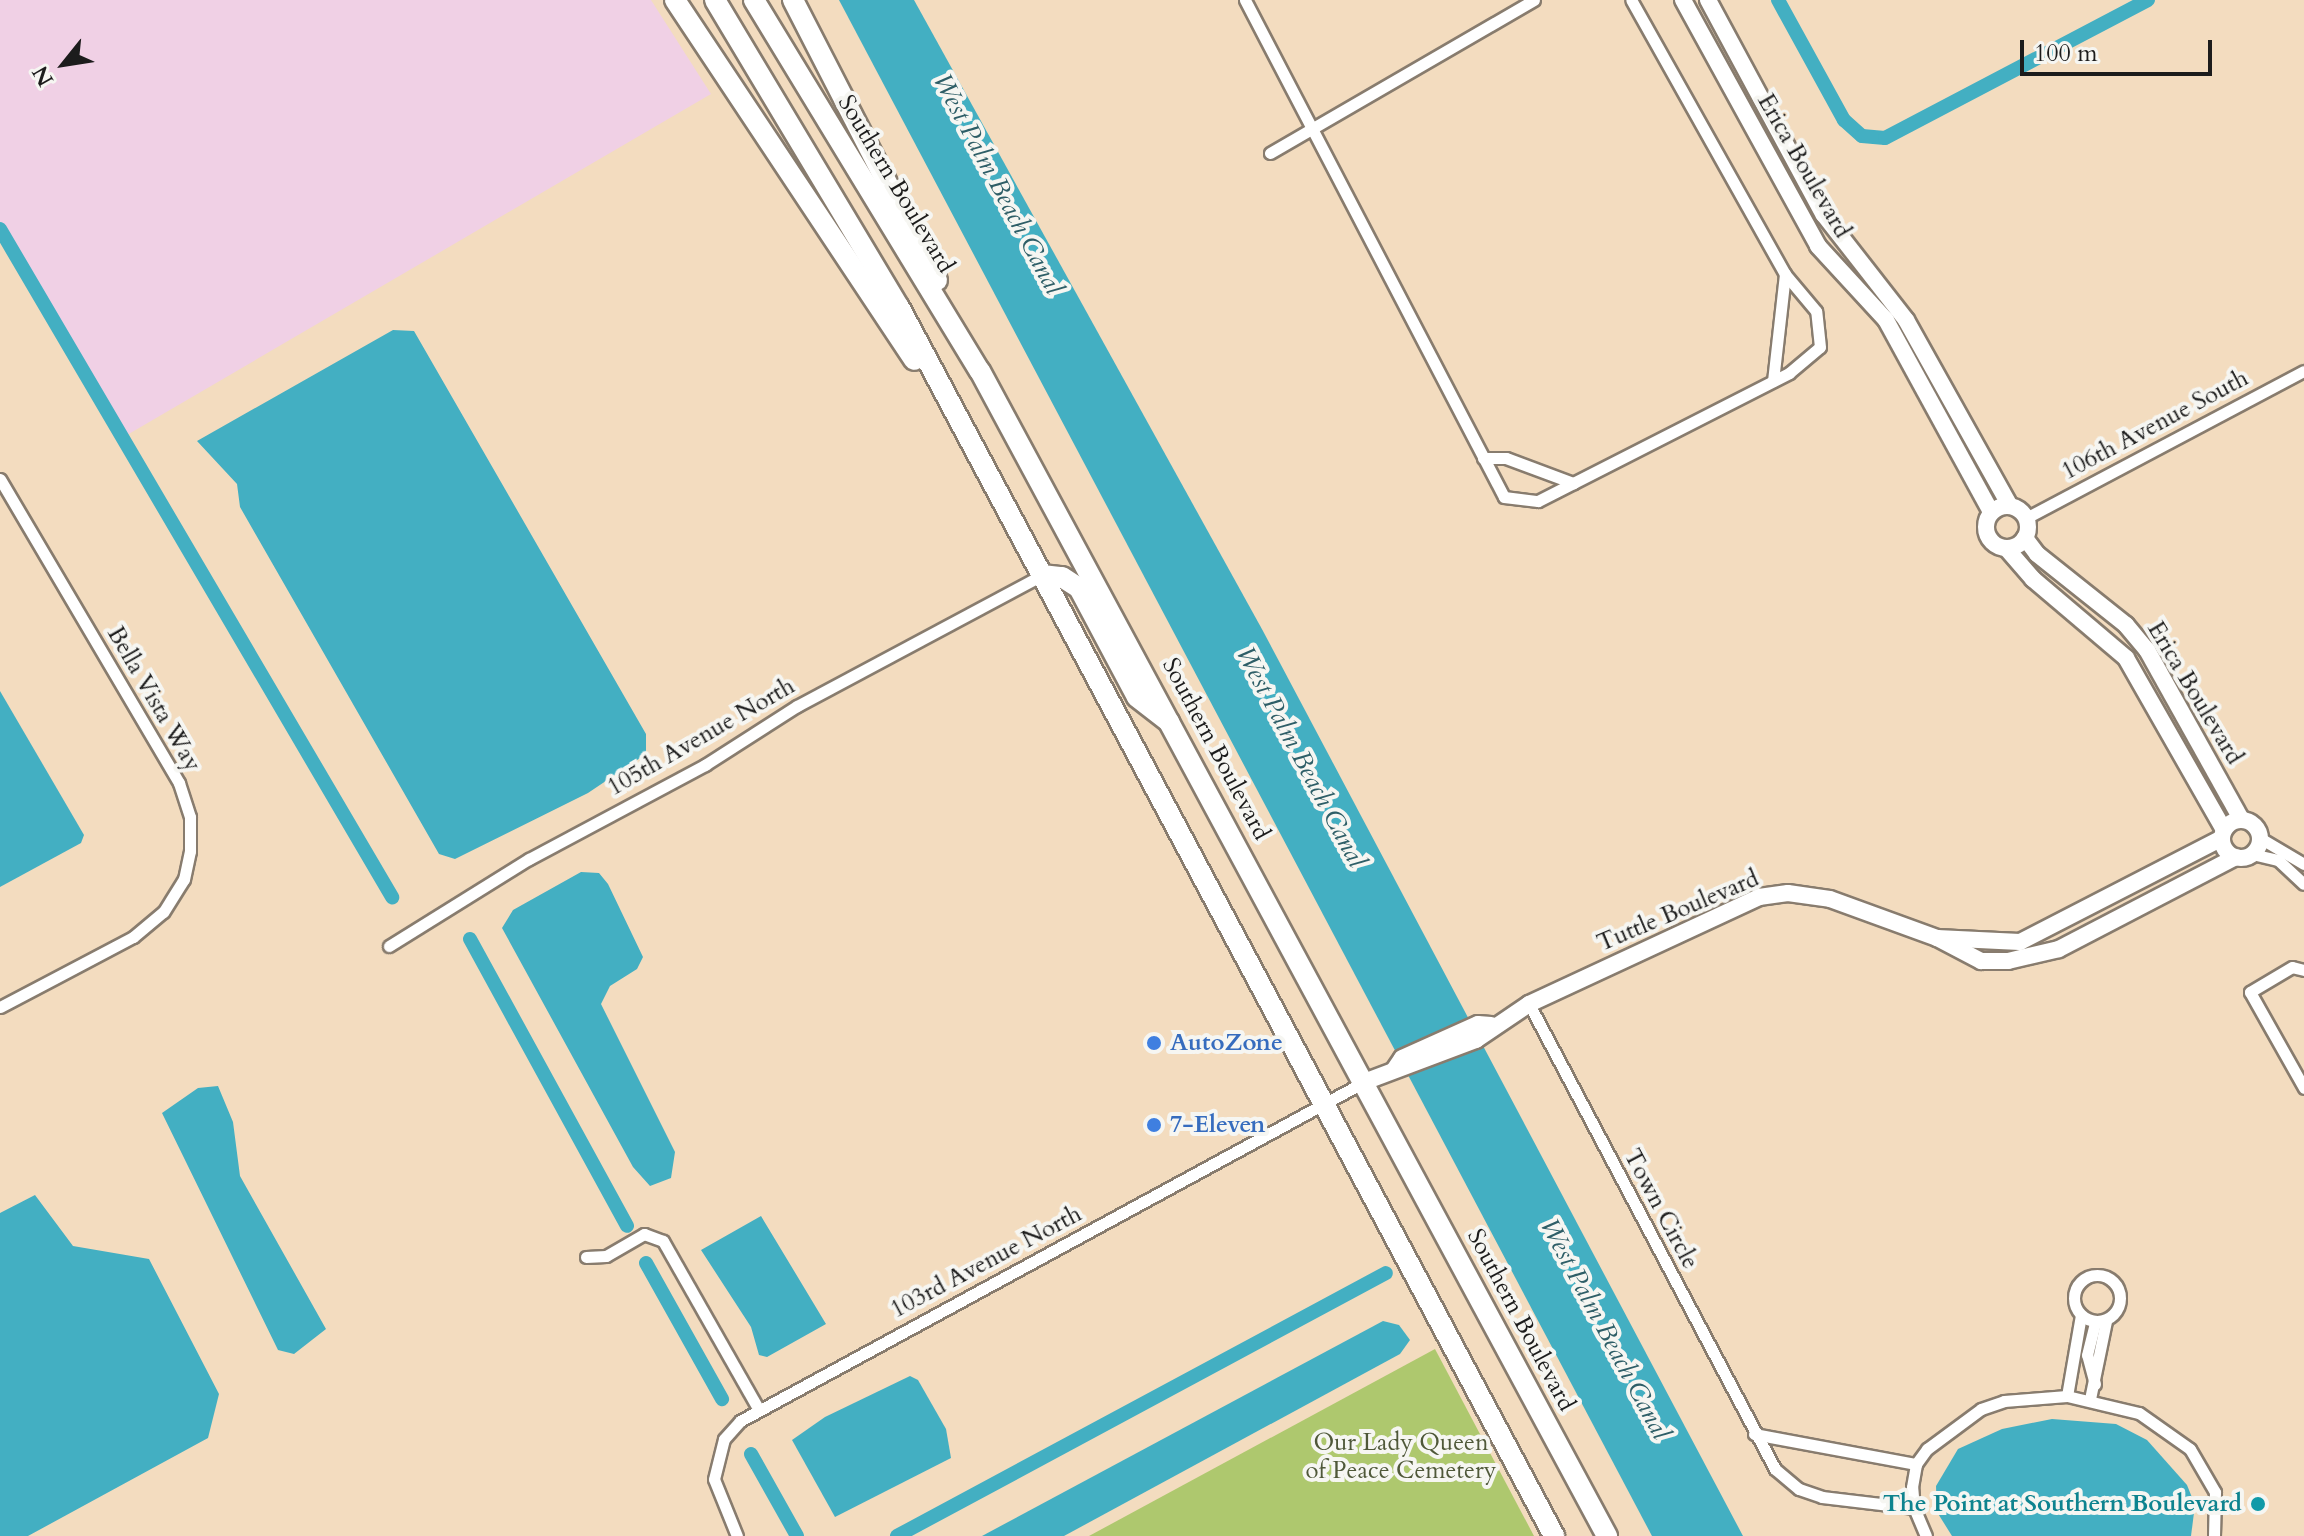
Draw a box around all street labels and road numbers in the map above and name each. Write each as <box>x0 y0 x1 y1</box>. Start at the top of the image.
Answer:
street label: Erica Boulevard <box>1751 89 1857 243</box>
street label: Southern Boulevard <box>832 90 960 278</box>
street label: 106th Avenue South <box>2057 364 2253 486</box>
street label: Erica Boulevard <box>2141 616 2249 770</box>
street label: Bella Vista Way <box>101 621 207 777</box>
street label: Southern Boulevard <box>1156 653 1276 845</box>
street label: 105th Avenue North <box>602 672 800 802</box>
street label: Tuttle Boulevard <box>1593 864 1763 958</box>
street label: Town Circle <box>1617 1144 1705 1274</box>
street label: 103rd Avenue North <box>886 1200 1086 1324</box>
street label: Southern Boulevard <box>1461 1224 1581 1416</box>

